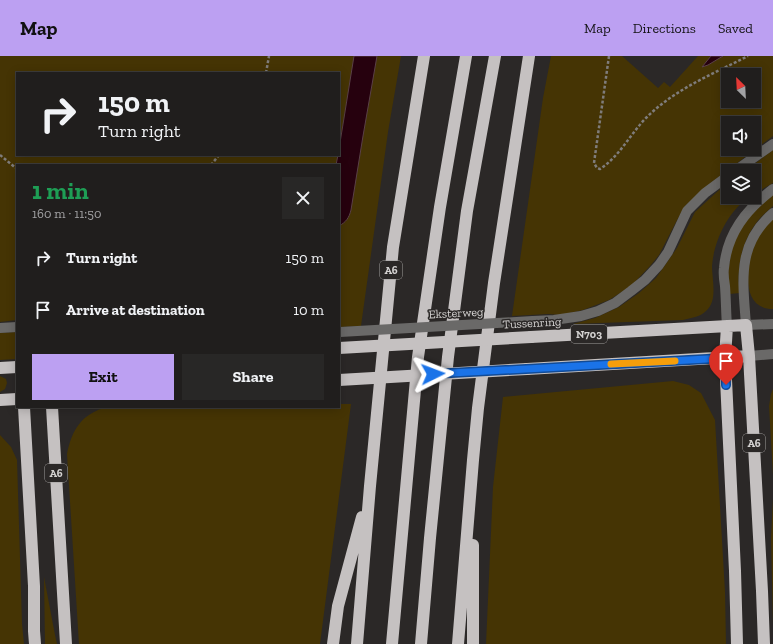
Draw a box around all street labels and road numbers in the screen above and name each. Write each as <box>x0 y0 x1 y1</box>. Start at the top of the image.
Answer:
road number: A6 <box>380 261 402 279</box>
street label: Eksterweg <box>428 305 484 321</box>
street label: Tussenring <box>502 314 562 332</box>
road number: N703 <box>571 325 607 343</box>
road number: A6 <box>743 434 765 452</box>
road number: A6 <box>45 464 67 482</box>

